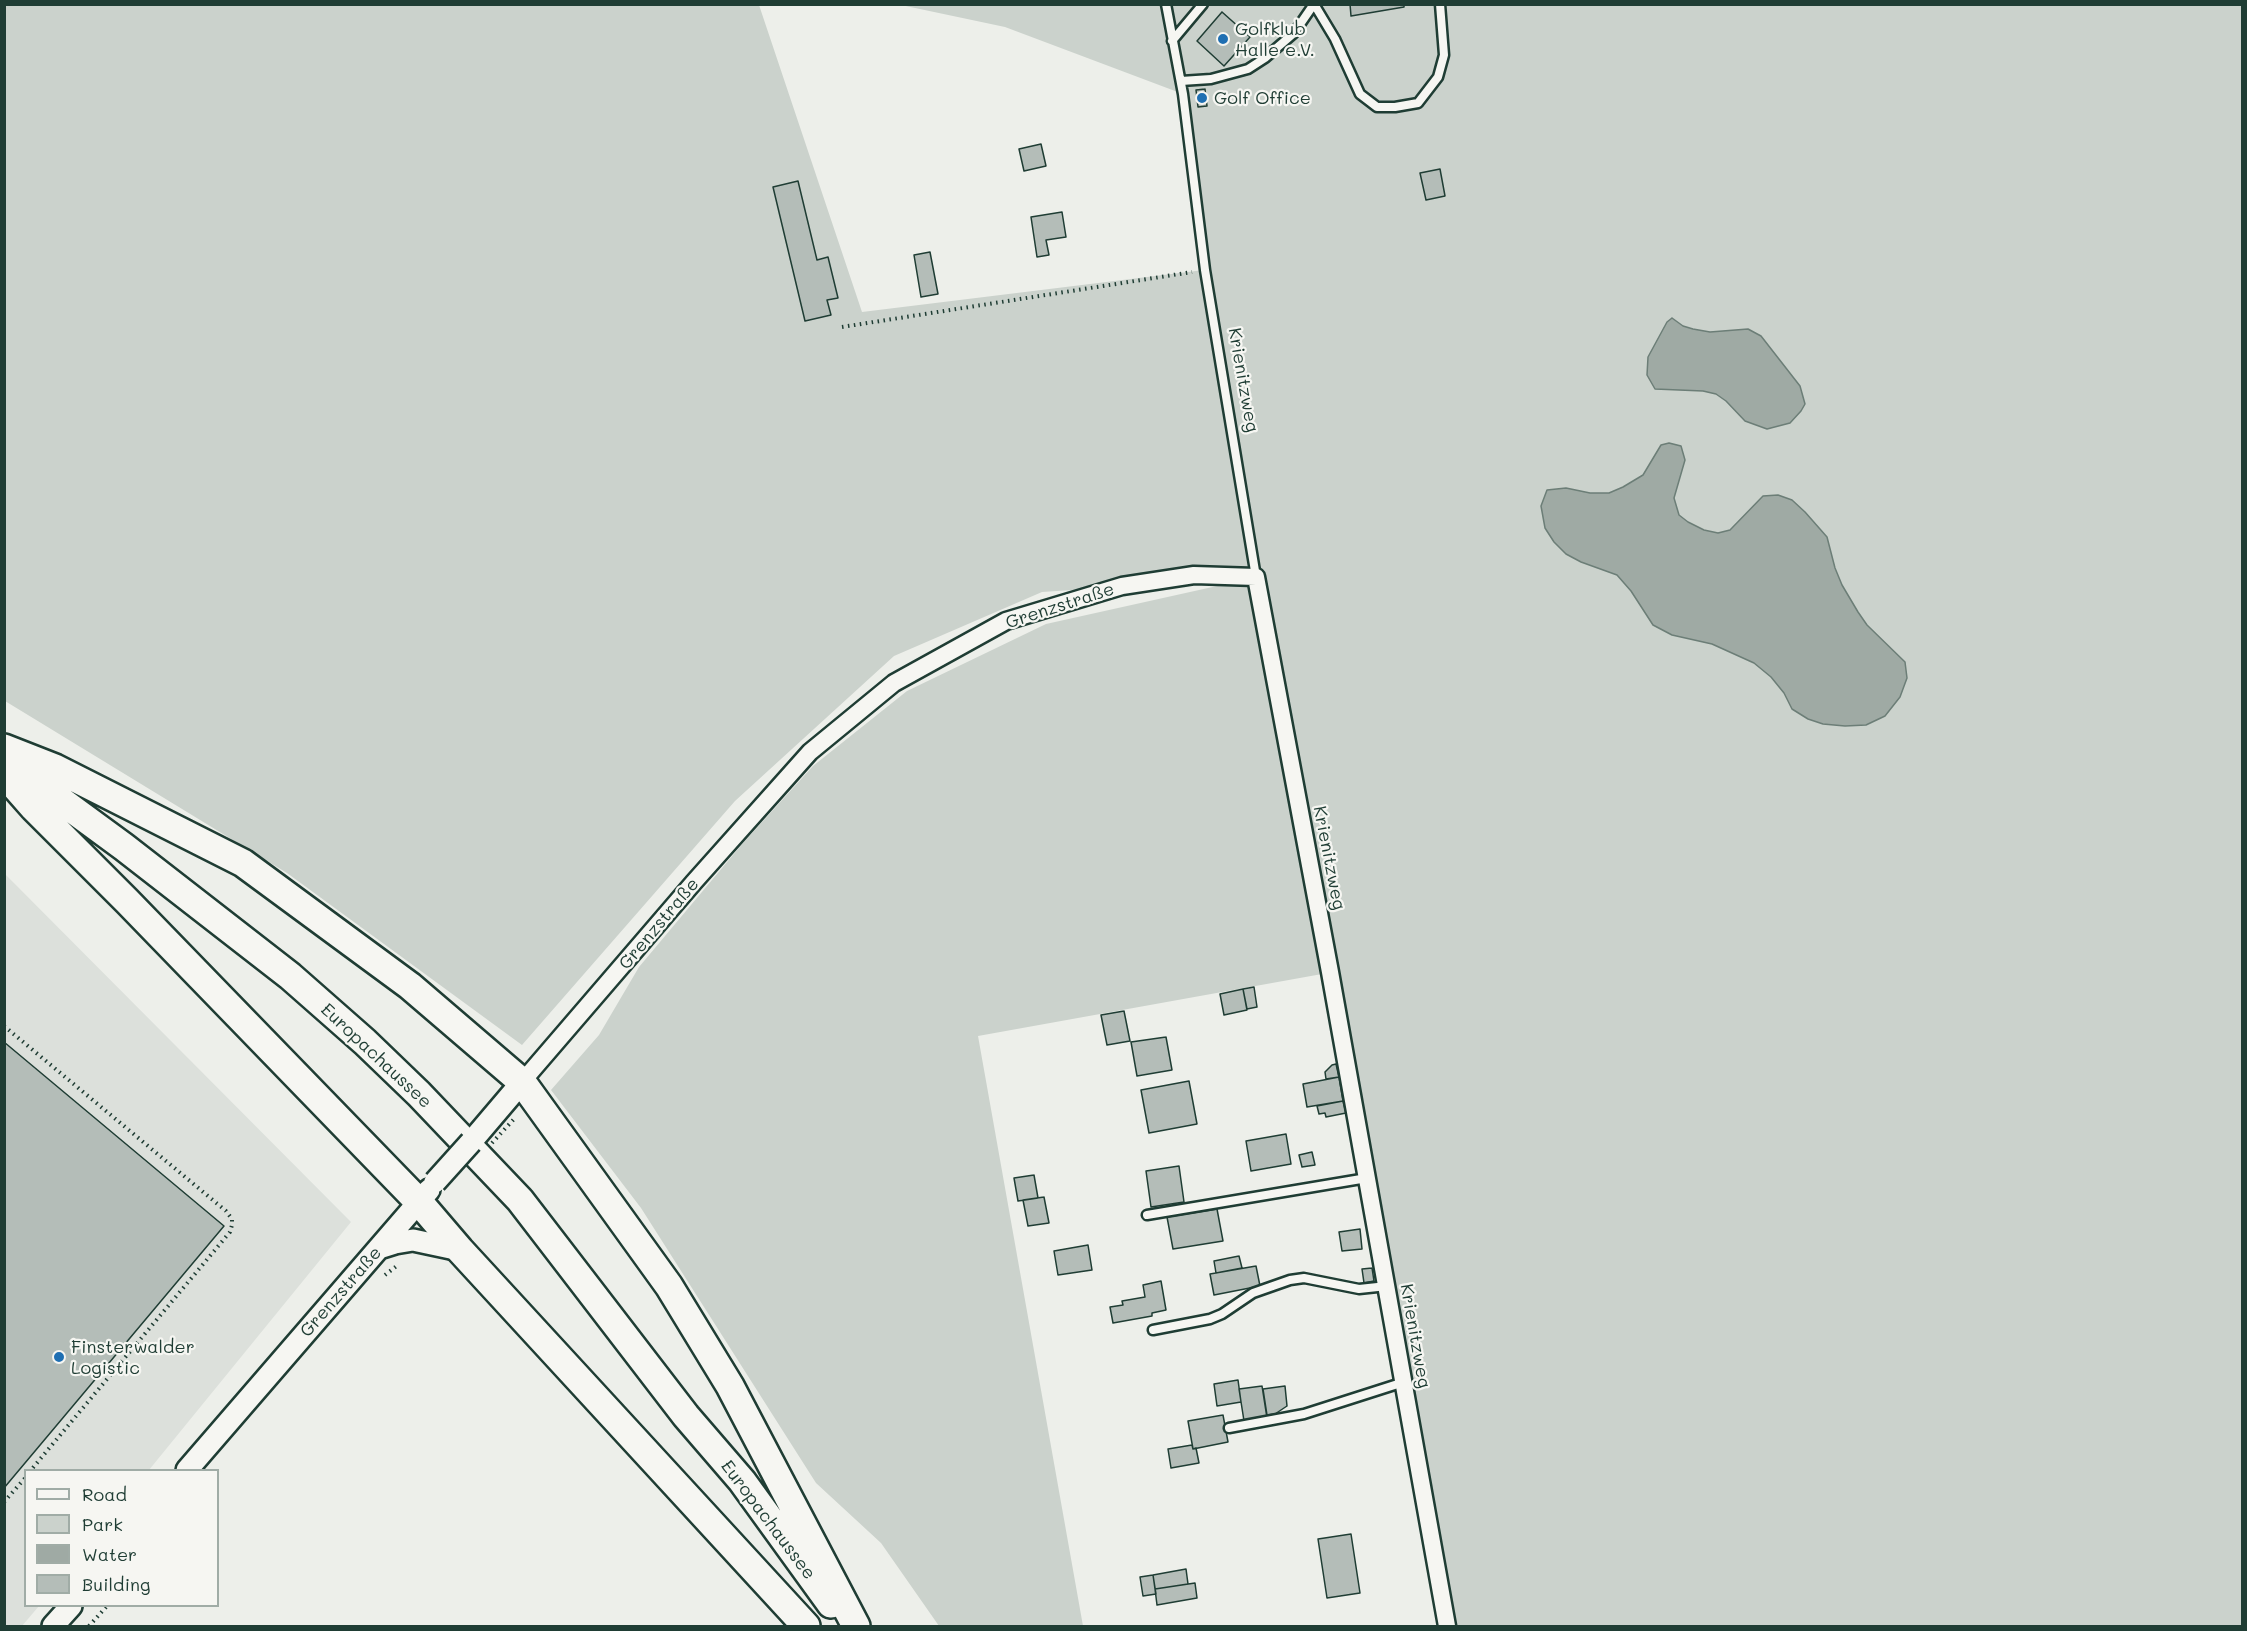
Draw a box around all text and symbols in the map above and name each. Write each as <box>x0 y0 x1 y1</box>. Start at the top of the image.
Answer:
place label: Golfklub Halle e.V. <box>1235 18 1315 60</box>
marker: Golfklub Halle e.V. <box>1216 32 1230 46</box>
place label: Golf Office <box>1214 87 1311 109</box>
marker: Golf Office <box>1195 91 1209 105</box>
street label: Krienitzweg <box>1223 326 1263 434</box>
street label: Grenzstraße <box>1003 578 1117 634</box>
street label: Krienitzweg <box>1308 804 1350 912</box>
street label: Grenzstraße <box>614 874 704 974</box>
street label: Europachaussee <box>316 999 436 1113</box>
street label: Grenzstraße <box>296 1242 386 1342</box>
street label: Krienitzweg <box>1395 1282 1435 1390</box>
place label: Finsterwalder Logistic <box>71 1336 195 1378</box>
marker: Finsterwalder Logistic <box>52 1350 66 1364</box>
street label: Europachaussee <box>716 1456 820 1584</box>
legend <box>24 1469 219 1607</box>
text: Road <box>82 1482 127 1506</box>
text: Park <box>82 1512 123 1536</box>
text: Water <box>82 1542 137 1566</box>
text: Building <box>82 1572 150 1596</box>

